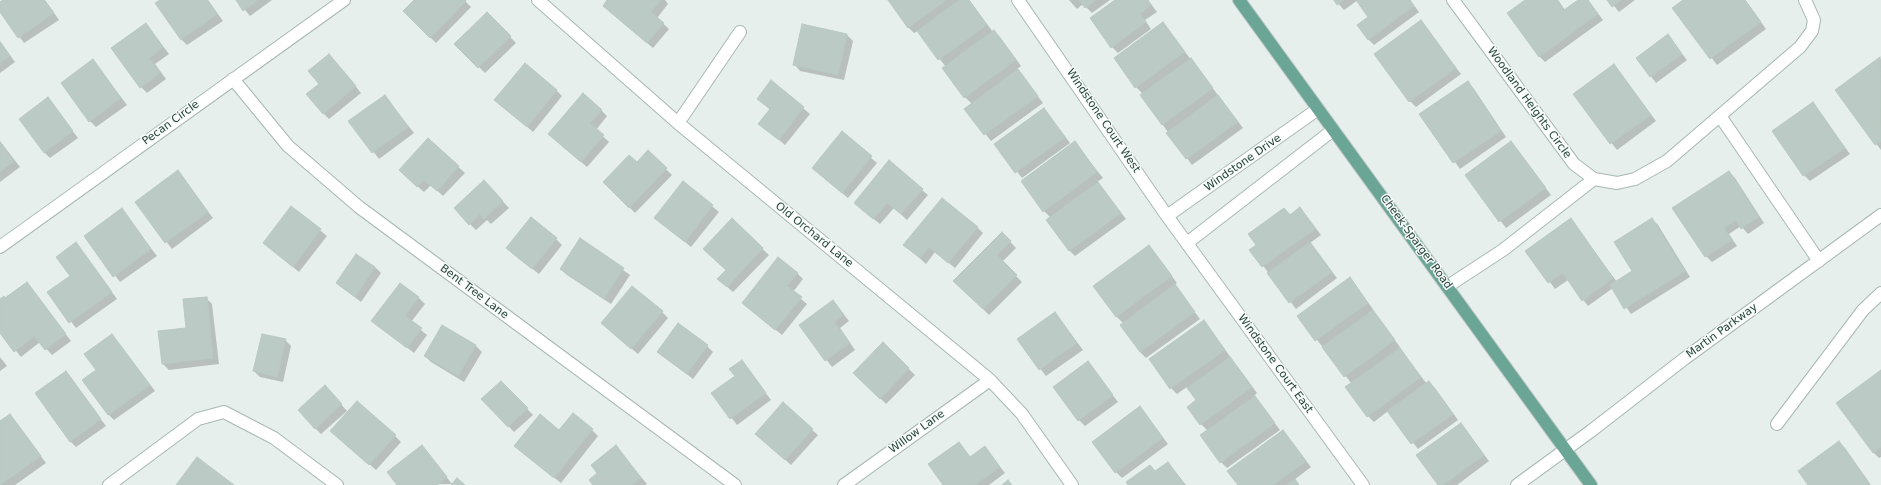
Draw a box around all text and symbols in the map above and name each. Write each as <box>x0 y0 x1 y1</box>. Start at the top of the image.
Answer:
street label: Woodland Heights Circle <box>1484 45 1574 161</box>
street label: Windstone Court West <box>1063 67 1143 175</box>
street label: Pecan Circle <box>140 98 202 148</box>
street label: Windstone Drive <box>1202 132 1284 194</box>
street label: Cheek-Sparger Road <box>1377 192 1455 292</box>
street label: Old Orchard Lane <box>772 200 856 270</box>
street label: Bent Tree Lane <box>437 262 511 322</box>
street label: Martin Parkway <box>1684 301 1760 361</box>
street label: Windstone Court East <box>1235 312 1315 416</box>
street label: Willow Lane <box>887 407 947 457</box>

